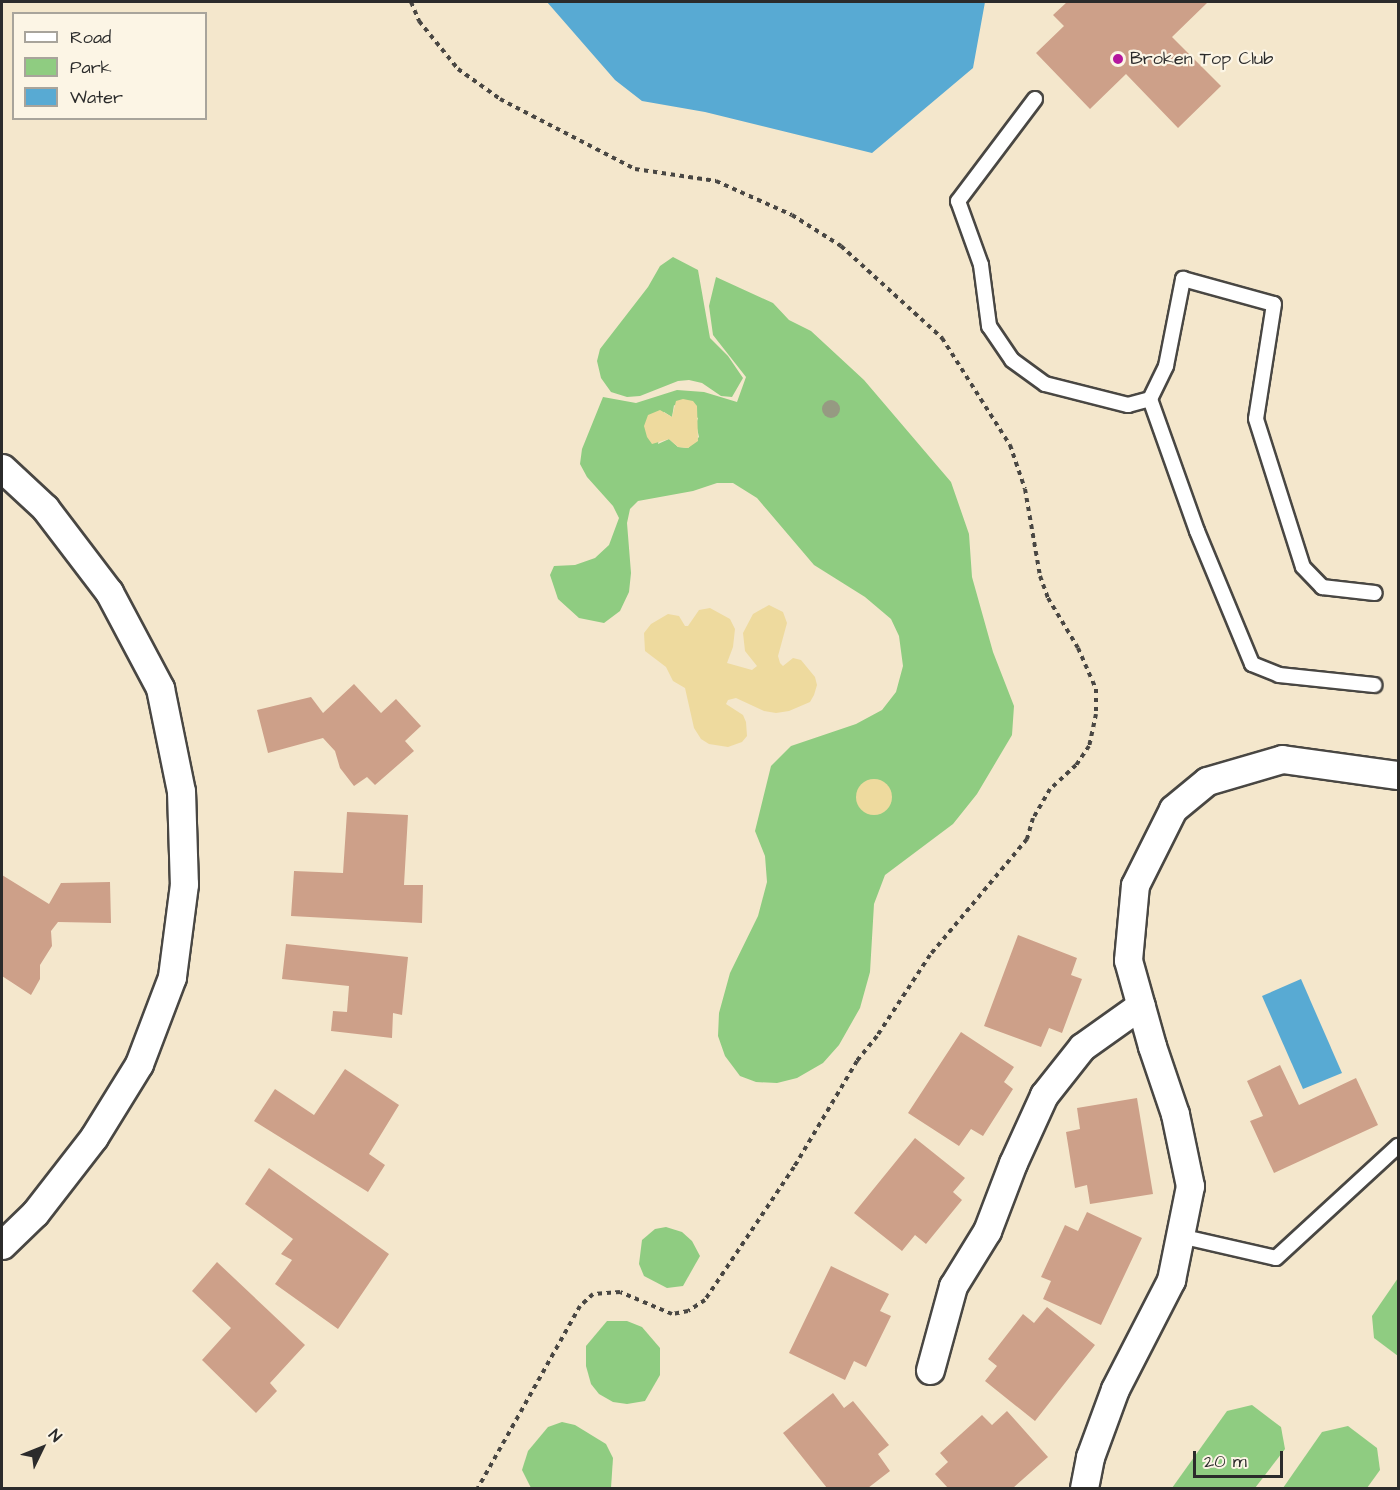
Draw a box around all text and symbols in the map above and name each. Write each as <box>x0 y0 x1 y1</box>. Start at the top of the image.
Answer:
legend <box>12 12 207 120</box>
text: Road <box>70 25 111 50</box>
place label: Broken Top Club <box>1130 48 1273 70</box>
marker: Broken Top Club <box>1111 52 1125 66</box>
text: Park <box>70 55 112 80</box>
text: Water <box>70 85 123 110</box>
north arrow <box>12 1418 72 1478</box>
text: N <box>44 1425 67 1447</box>
scale bar <box>1196 1439 1286 1477</box>
text: 20 m <box>1204 1449 1247 1474</box>

